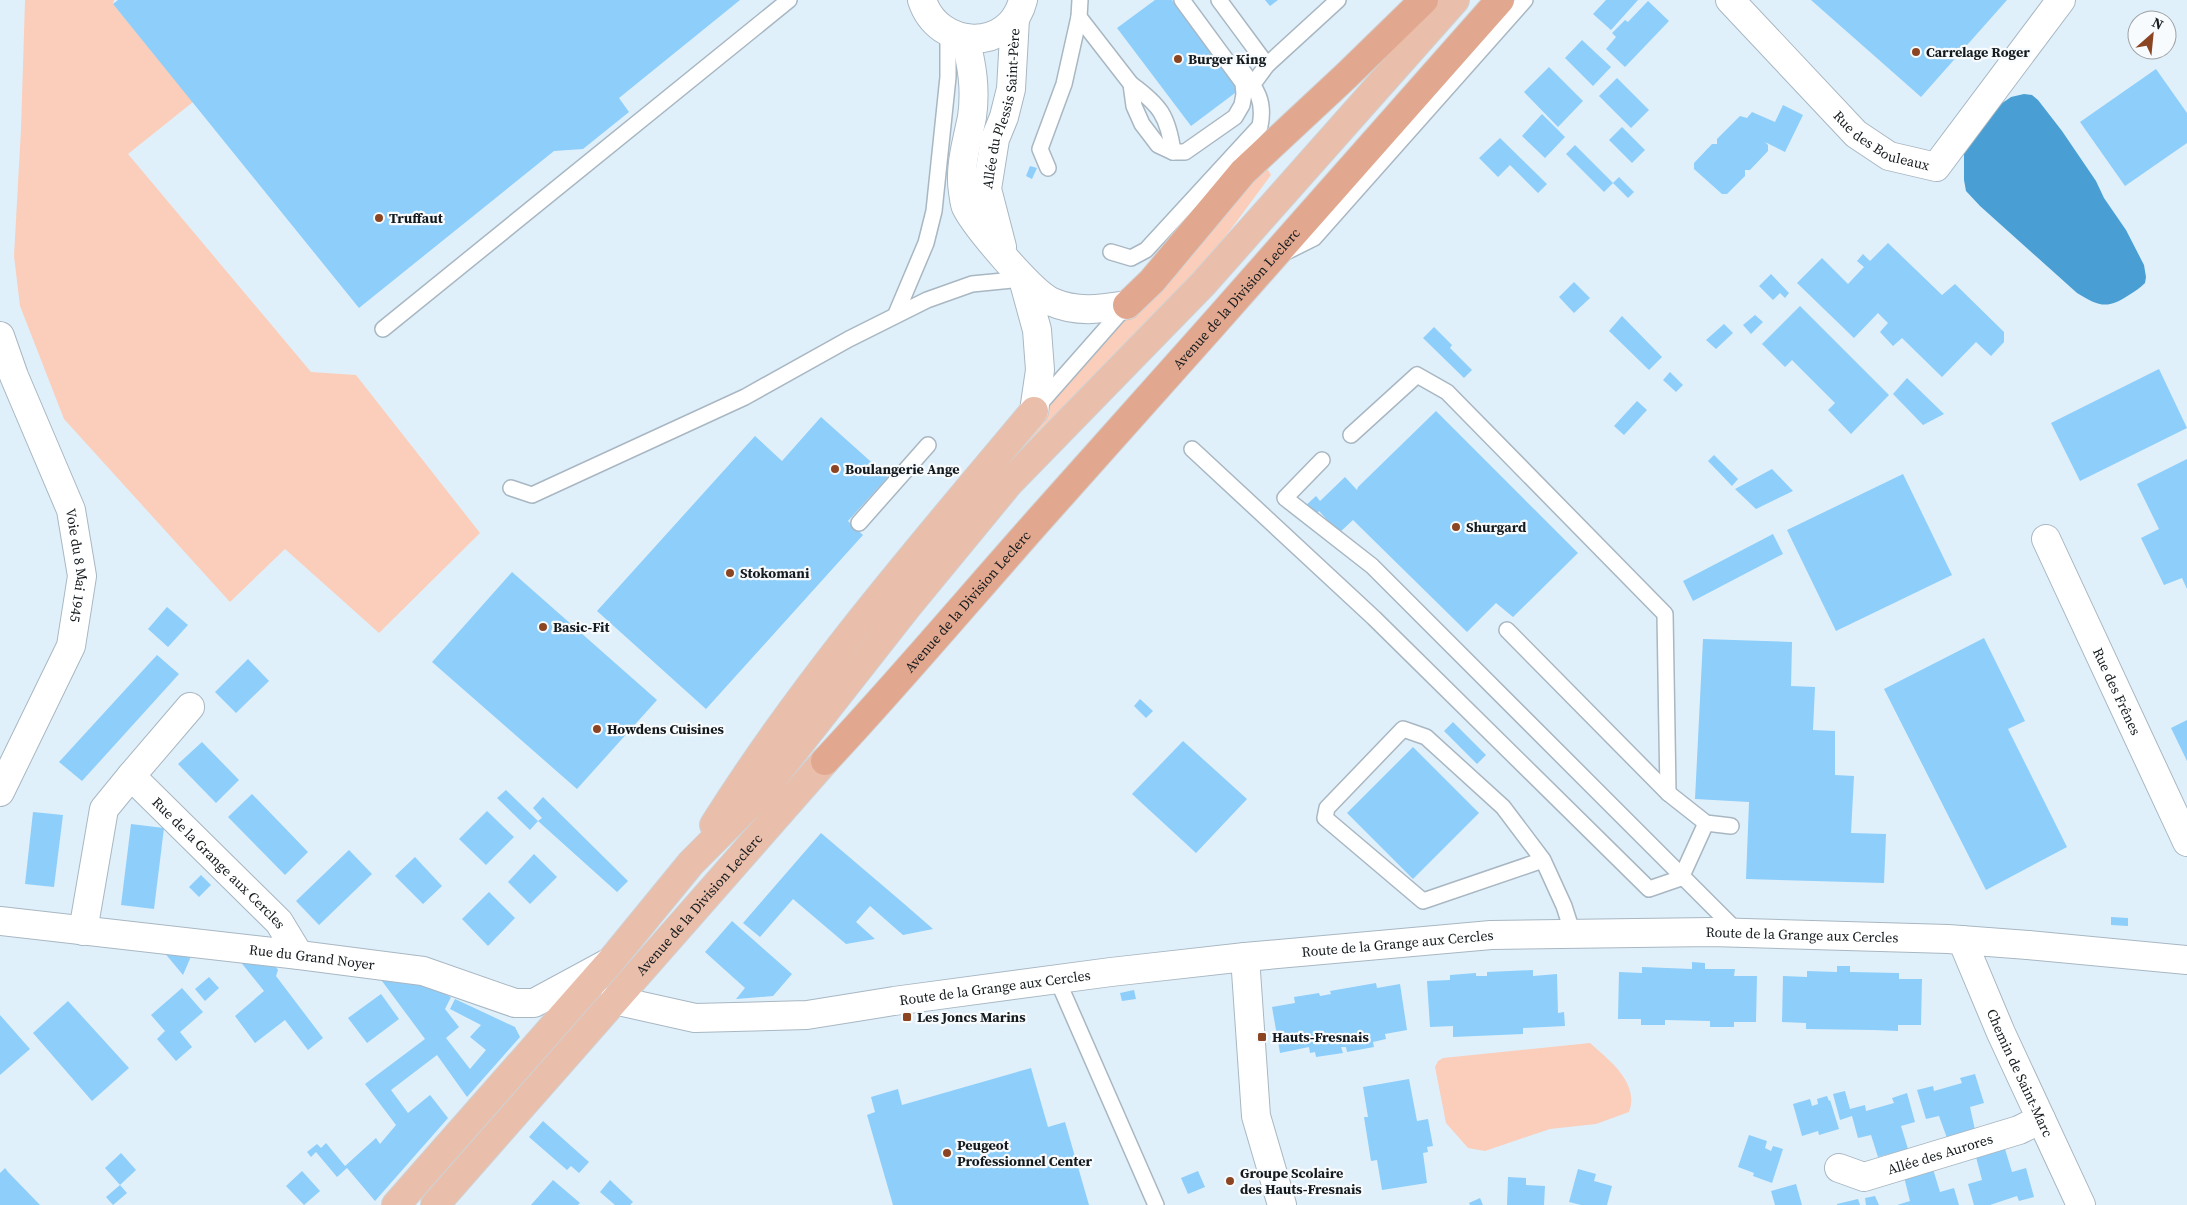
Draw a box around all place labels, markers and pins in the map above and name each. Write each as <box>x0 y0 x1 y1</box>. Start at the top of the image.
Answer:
place label: Carrelage Roger <box>1926 42 2030 62</box>
marker: Carrelage Roger <box>1910 46 1922 58</box>
place label: Burger King <box>1188 49 1267 69</box>
marker: Burger King <box>1172 53 1184 65</box>
place label: Truffaut <box>389 208 444 228</box>
marker: Truffaut <box>373 212 385 224</box>
place label: Boulangerie Ange <box>845 459 960 479</box>
marker: Boulangerie Ange <box>829 463 841 475</box>
place label: Shurgard <box>1466 517 1527 537</box>
marker: Shurgard <box>1450 521 1462 533</box>
place label: Stokomani <box>740 563 810 583</box>
marker: Stokomani <box>724 567 736 579</box>
place label: Basic-Fit <box>553 617 610 637</box>
marker: Basic-Fit <box>537 621 549 633</box>
place label: Howdens Cuisines <box>607 719 724 739</box>
marker: Howdens Cuisines <box>591 723 603 735</box>
place label: Les Joncs Marins <box>917 1007 1026 1027</box>
marker: Les Joncs Marins <box>901 1011 913 1023</box>
place label: Hauts-Fresnais <box>1272 1027 1369 1047</box>
marker: Hauts-Fresnais <box>1256 1031 1268 1043</box>
place label: Peugeot Professionnel Center <box>957 1135 1093 1171</box>
marker: Peugeot Professionnel Center <box>941 1147 953 1159</box>
place label: Groupe Scolaire des Hauts-Fresnais <box>1240 1163 1362 1199</box>
marker: Groupe Scolaire des Hauts-Fresnais <box>1224 1175 1236 1187</box>

